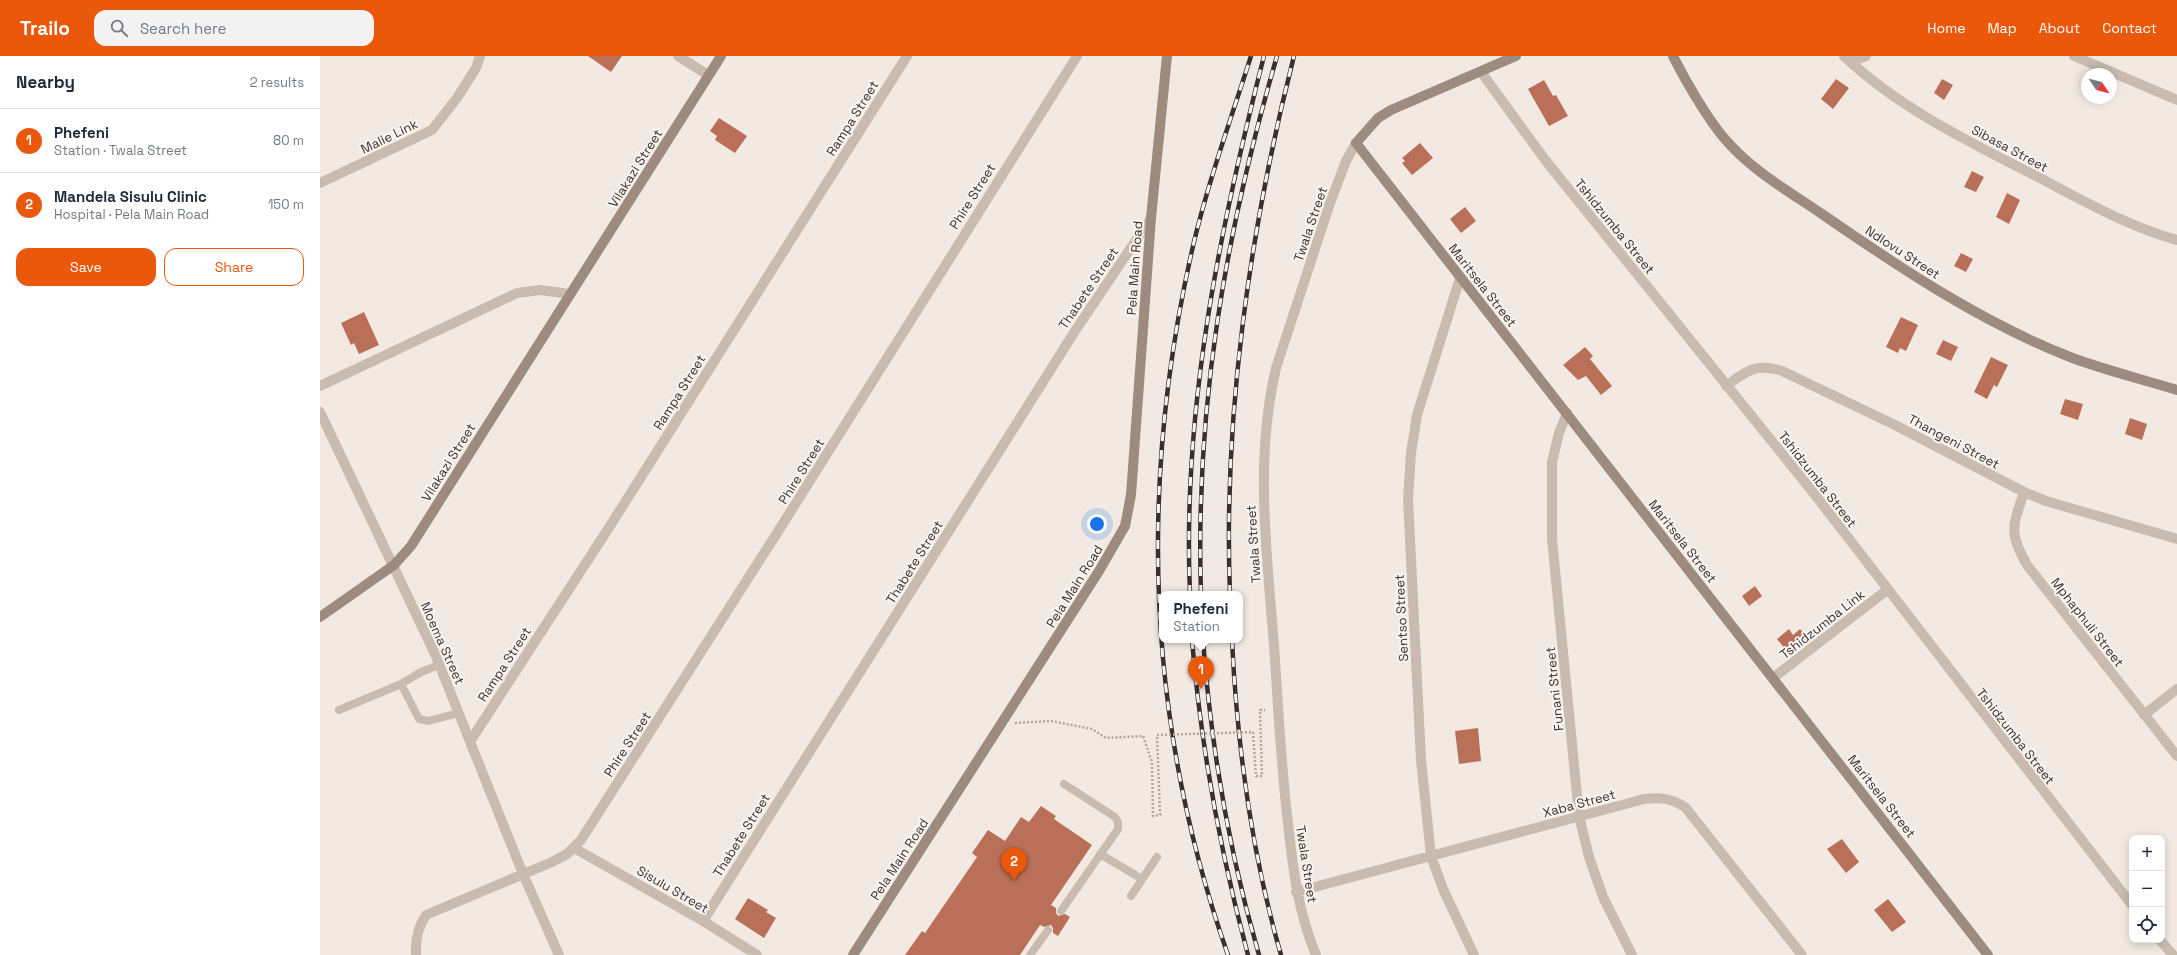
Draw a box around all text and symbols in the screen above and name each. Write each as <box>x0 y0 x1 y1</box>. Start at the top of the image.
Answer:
search box <box>94 10 374 46</box>
text: Trailo <box>20 16 70 41</box>
icon: search <box>108 17 130 39</box>
text: Search here <box>140 19 226 38</box>
text: Home <box>1927 19 1965 37</box>
text: Map <box>1987 19 2017 37</box>
text: About <box>2039 19 2080 37</box>
text: Contact <box>2102 19 2157 37</box>
north arrow <box>2081 68 2117 104</box>
text: Nearby <box>16 71 75 93</box>
text: 2 results <box>250 74 304 91</box>
street label: Rampa Street <box>822 77 882 159</box>
street label: Malie Link <box>358 115 421 158</box>
street label: Sibasa Street <box>1969 121 2051 176</box>
text: Phefeni <box>54 123 109 142</box>
street label: Vilakazi Street <box>605 126 666 211</box>
text: 1 <box>26 132 32 149</box>
text: 80 m <box>273 132 304 149</box>
text: Station · Twala Street <box>54 142 187 159</box>
street label: Phire Street <box>946 160 999 232</box>
street label: Tshidzumba Street <box>1571 175 1658 277</box>
street label: Twala Street <box>1290 184 1331 264</box>
text: Mandela Sisulu Clinic <box>54 187 207 206</box>
text: 2 <box>25 196 33 213</box>
text: 150 m <box>268 196 304 213</box>
text: Hospital · Pela Main Road <box>54 206 209 223</box>
street label: Pela Main Road <box>1123 220 1146 316</box>
street label: Ndlovu Street <box>1862 222 1943 283</box>
street label: Maritsela Street <box>1445 240 1520 330</box>
street label: Thabete Street <box>1055 244 1122 333</box>
button: Save <box>16 248 156 286</box>
button: Share <box>164 248 304 286</box>
street label: Rampa Street <box>649 351 709 433</box>
street label: Thangeni Street <box>1905 410 2002 473</box>
street label: Vilakazi Street <box>418 420 479 505</box>
street label: Tshidzumba Street <box>1775 428 1861 531</box>
street label: Phire Street <box>775 435 828 507</box>
street label: Maritsela Street <box>1645 496 1720 586</box>
street label: Twala Street <box>1242 504 1265 584</box>
your location <box>1087 514 1107 534</box>
street label: Thabete Street <box>882 517 947 607</box>
street label: Pela Main Road <box>1042 542 1107 631</box>
street label: Sentso Street <box>1391 574 1412 662</box>
street label: Mphaphuli Street <box>2047 574 2128 670</box>
street label: Tshidzumba Link <box>1776 586 1868 663</box>
popup <box>1159 591 1243 643</box>
street label: Moema Street <box>417 599 468 687</box>
text: Phefeni <box>1174 599 1228 618</box>
text: Station <box>1174 618 1220 635</box>
street label: Rampa Street <box>474 624 535 705</box>
street label: Funani Street <box>1542 646 1567 732</box>
pin: 1 <box>1188 656 1214 689</box>
street label: Tshidzumba Street <box>1973 685 2059 788</box>
street label: Phire Street <box>600 708 655 780</box>
street label: Maritsela Street <box>1844 751 1919 841</box>
street label: Xaba Street <box>1541 786 1617 821</box>
street label: Thabete Street <box>709 790 774 880</box>
street label: Pela Main Road <box>867 815 932 903</box>
street label: Twala Street <box>1292 824 1321 904</box>
map controls <box>2129 835 2165 943</box>
button: + <box>2129 835 2165 871</box>
pin: 2 <box>1001 848 1027 881</box>
street label: Sisulu Street <box>634 862 712 917</box>
button: − <box>2129 871 2165 907</box>
button: locate <box>2129 907 2165 943</box>

